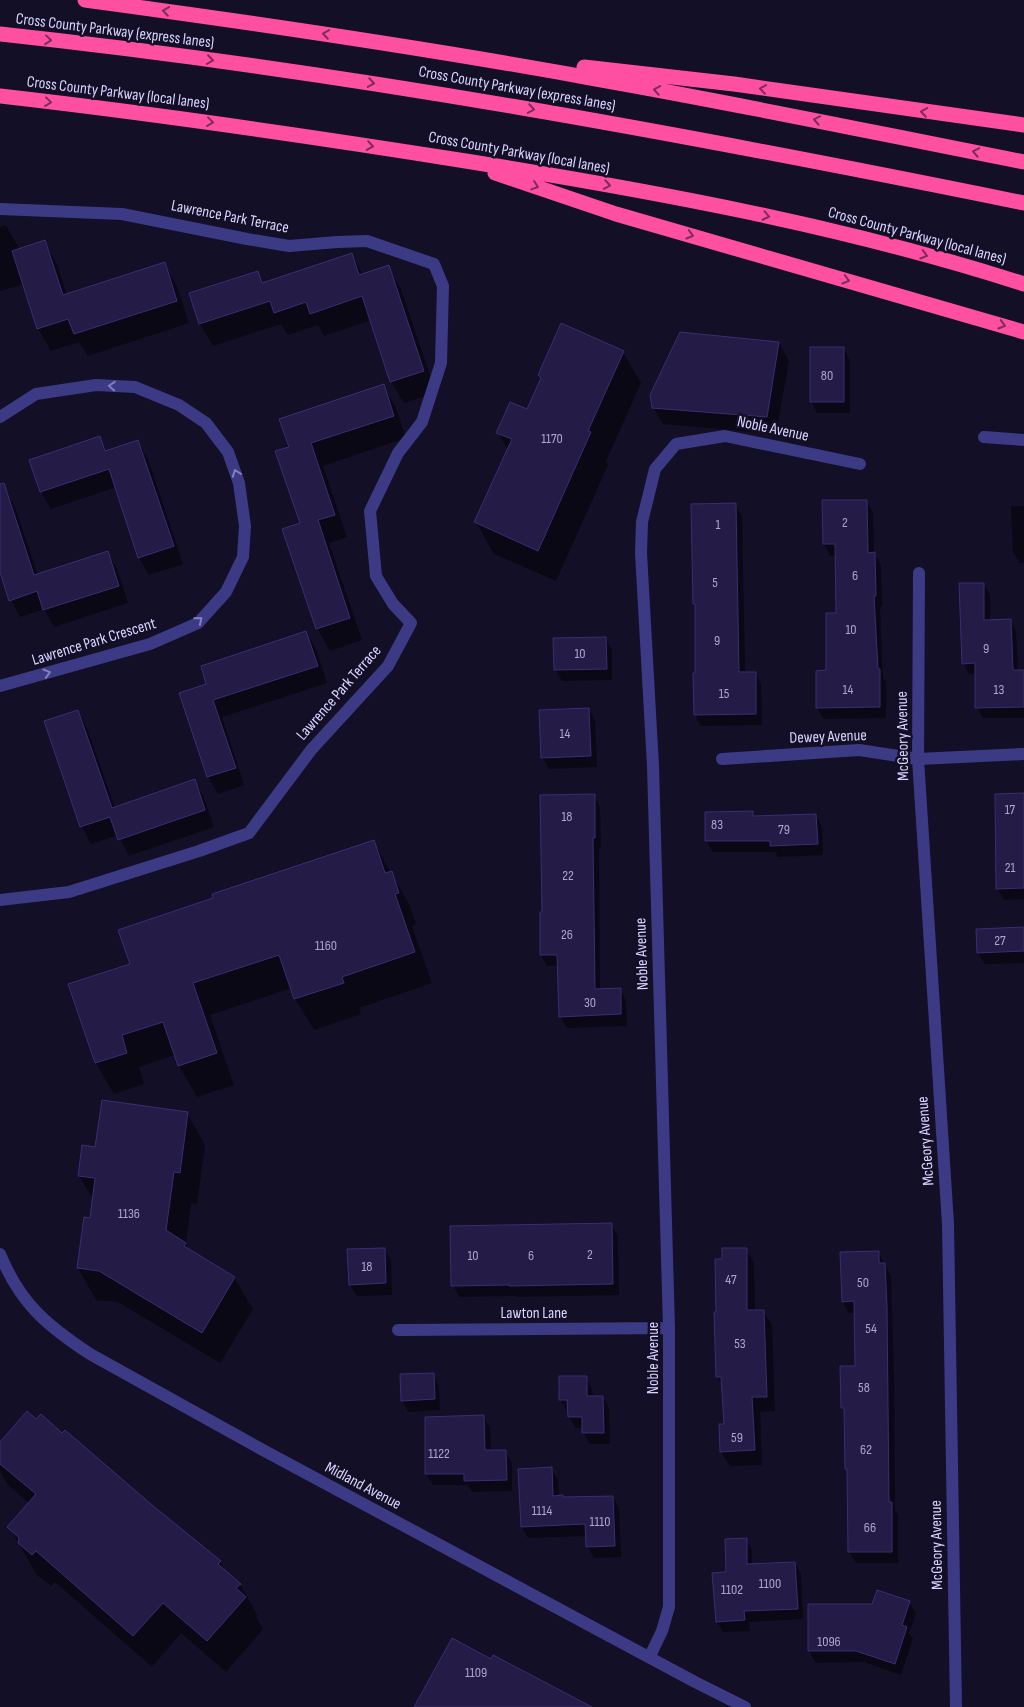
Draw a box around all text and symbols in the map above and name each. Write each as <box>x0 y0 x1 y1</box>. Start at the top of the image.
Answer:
one-way arrow <box>161 6 169 17</box>
street label: Cross County Parkway (express lanes) <box>15 9 215 53</box>
one-way arrow <box>322 29 330 40</box>
one-way arrow <box>45 34 53 45</box>
one-way arrow <box>205 54 214 64</box>
street label: Cross County Parkway (express lanes) <box>417 62 617 116</box>
street label: Cross County Parkway (local lanes) <box>26 72 210 114</box>
one-way arrow <box>366 77 375 87</box>
one-way arrow <box>758 84 767 94</box>
one-way arrow <box>653 85 662 95</box>
one-way arrow <box>45 96 53 107</box>
one-way arrow <box>527 104 535 114</box>
one-way arrow <box>919 107 928 117</box>
one-way arrow <box>813 115 821 126</box>
one-way arrow <box>205 117 214 127</box>
street label: Cross County Parkway (local lanes) <box>427 128 611 178</box>
one-way arrow <box>367 140 375 151</box>
one-way arrow <box>972 148 981 158</box>
one-way arrow <box>603 179 611 190</box>
one-way arrow <box>530 181 538 191</box>
street label: Lawrence Park Terrace <box>169 196 291 238</box>
street label: Cross County Parkway (local lanes) <box>826 203 1008 269</box>
one-way arrow <box>762 210 771 221</box>
one-way arrow <box>685 229 694 240</box>
one-way arrow <box>920 249 928 259</box>
one-way arrow <box>841 274 850 284</box>
one-way arrow <box>997 320 1005 330</box>
house number: 80 <box>821 367 833 384</box>
one-way arrow <box>107 380 115 391</box>
street label: Noble Avenue <box>736 412 810 446</box>
house number: 1170 <box>541 430 563 447</box>
one-way arrow <box>232 469 242 478</box>
house number: 2 <box>842 514 848 531</box>
house number: 1 <box>716 516 721 533</box>
house number: 6 <box>852 567 858 584</box>
house number: 5 <box>712 574 718 591</box>
street label: Lawrence Park Crescent <box>30 614 158 670</box>
one-way arrow <box>194 617 203 626</box>
house number: 10 <box>845 621 857 638</box>
house number: 9 <box>714 632 720 649</box>
house number: 9 <box>983 640 989 657</box>
street label: Lawrence Park Terrace <box>293 642 385 744</box>
house number: 10 <box>574 645 586 662</box>
one-way arrow <box>42 669 51 679</box>
house number: 14 <box>843 681 854 698</box>
house number: 13 <box>994 681 1005 698</box>
house number: 15 <box>719 685 730 702</box>
street label: McGeory Avenue <box>893 691 913 781</box>
house number: 14 <box>560 725 571 742</box>
street label: Dewey Avenue <box>789 726 867 748</box>
house number: 17 <box>1005 801 1016 818</box>
house number: 18 <box>561 808 573 825</box>
house number: 83 <box>711 816 723 833</box>
house number: 79 <box>778 821 790 838</box>
house number: 21 <box>1005 859 1015 876</box>
house number: 22 <box>562 867 574 884</box>
street label: Noble Avenue <box>631 917 653 991</box>
house number: 26 <box>561 926 573 943</box>
house number: 27 <box>994 932 1006 949</box>
house number: 1160 <box>315 937 337 954</box>
house number: 30 <box>584 994 596 1011</box>
street label: McGeory Avenue <box>913 1096 939 1186</box>
house number: 1136 <box>118 1205 140 1222</box>
house number: 2 <box>587 1246 593 1263</box>
house number: 10 <box>467 1247 479 1264</box>
house number: 6 <box>528 1247 534 1264</box>
house number: 18 <box>361 1258 373 1275</box>
house number: 47 <box>725 1271 737 1288</box>
house number: 50 <box>857 1274 869 1291</box>
street label: Lawton Lane <box>500 1304 568 1323</box>
house number: 54 <box>865 1320 877 1337</box>
street label: Noble Avenue <box>644 1322 663 1394</box>
house number: 53 <box>734 1335 746 1352</box>
house number: 58 <box>858 1379 870 1396</box>
house number: 59 <box>731 1429 743 1446</box>
house number: 62 <box>860 1441 872 1458</box>
house number: 1122 <box>428 1445 450 1462</box>
street label: Midland Avenue <box>322 1458 404 1514</box>
street label: McGeory Avenue <box>927 1500 947 1590</box>
house number: 1114 <box>532 1502 552 1519</box>
house number: 1110 <box>590 1513 610 1530</box>
house number: 66 <box>864 1519 876 1536</box>
house number: 1100 <box>759 1575 781 1592</box>
house number: 1102 <box>721 1581 743 1598</box>
house number: 1096 <box>817 1633 841 1650</box>
house number: 1109 <box>465 1664 487 1681</box>

